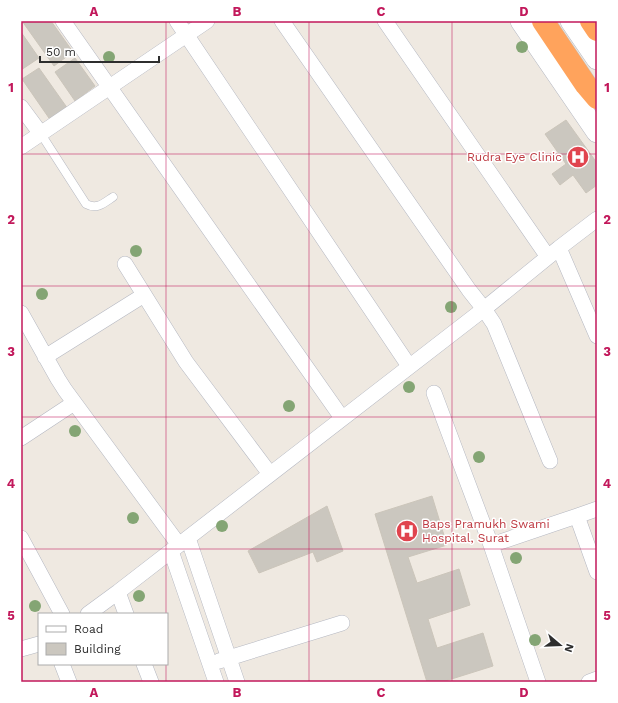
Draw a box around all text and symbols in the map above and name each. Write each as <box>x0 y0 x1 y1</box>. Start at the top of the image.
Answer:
text: A <box>90 4 99 19</box>
text: B <box>233 4 242 19</box>
text: C <box>377 4 386 19</box>
text: D <box>519 4 529 19</box>
scale bar <box>40 38 159 64</box>
text: 50 m <box>46 45 76 59</box>
text: 1 <box>8 80 14 95</box>
text: 1 <box>604 80 610 95</box>
hospital icon: Rudra Eye Clinic <box>565 144 591 170</box>
place label: Rudra Eye Clinic <box>467 150 562 164</box>
text: 2 <box>7 212 15 227</box>
text: 2 <box>603 212 611 227</box>
text: 3 <box>7 344 15 359</box>
text: 3 <box>603 344 611 359</box>
text: 4 <box>7 476 16 491</box>
text: 4 <box>603 476 612 491</box>
place label: Baps Pramukh Swami Hospital, Surat <box>422 517 550 545</box>
hospital icon: Baps Pramukh Swami Hospital, Surat <box>394 518 420 544</box>
text: 5 <box>7 608 15 623</box>
text: 5 <box>603 608 611 623</box>
legend <box>38 613 168 665</box>
text: Road <box>74 622 103 636</box>
north arrow <box>540 625 580 665</box>
text: Building <box>74 642 121 656</box>
text: N <box>562 642 576 654</box>
text: A <box>90 685 99 700</box>
text: B <box>233 685 242 700</box>
text: C <box>377 685 386 700</box>
text: D <box>519 685 529 700</box>

